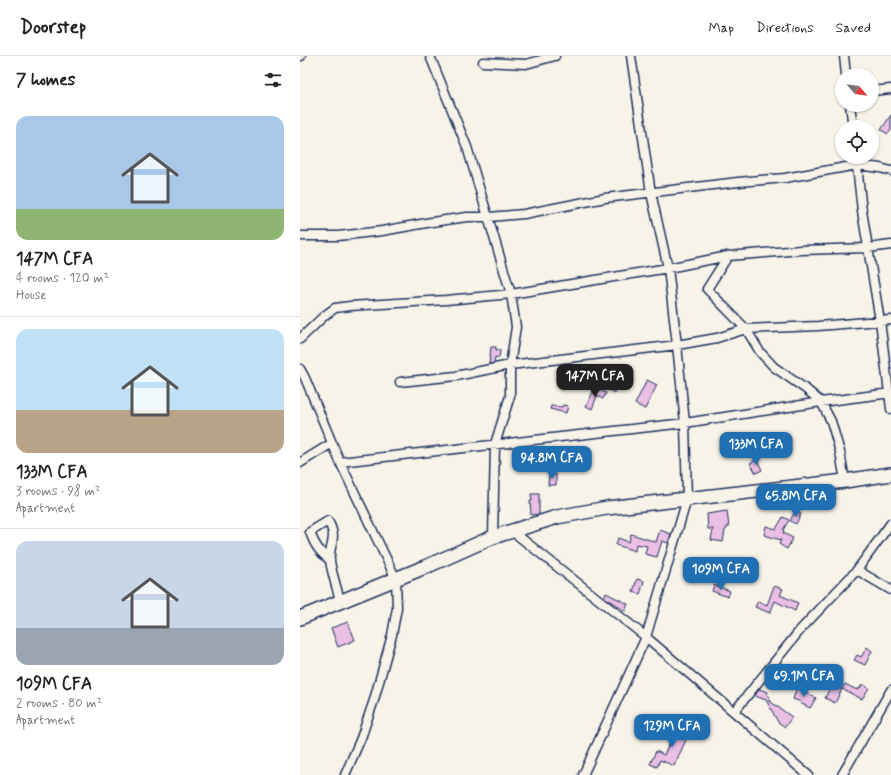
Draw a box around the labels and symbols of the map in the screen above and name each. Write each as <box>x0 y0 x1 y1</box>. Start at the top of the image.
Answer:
north arrow <box>835 68 879 112</box>
pin: 147M CFA <box>554 364 636 398</box>
pin: 133M CFA <box>715 432 797 466</box>
pin: 94.8M CFA <box>506 446 598 480</box>
pin: 65.8M CFA <box>750 484 842 518</box>
pin: 109M CFA <box>680 557 762 591</box>
pin: 69.1M CFA <box>758 664 850 698</box>
pin: 129M CFA <box>631 714 713 748</box>

